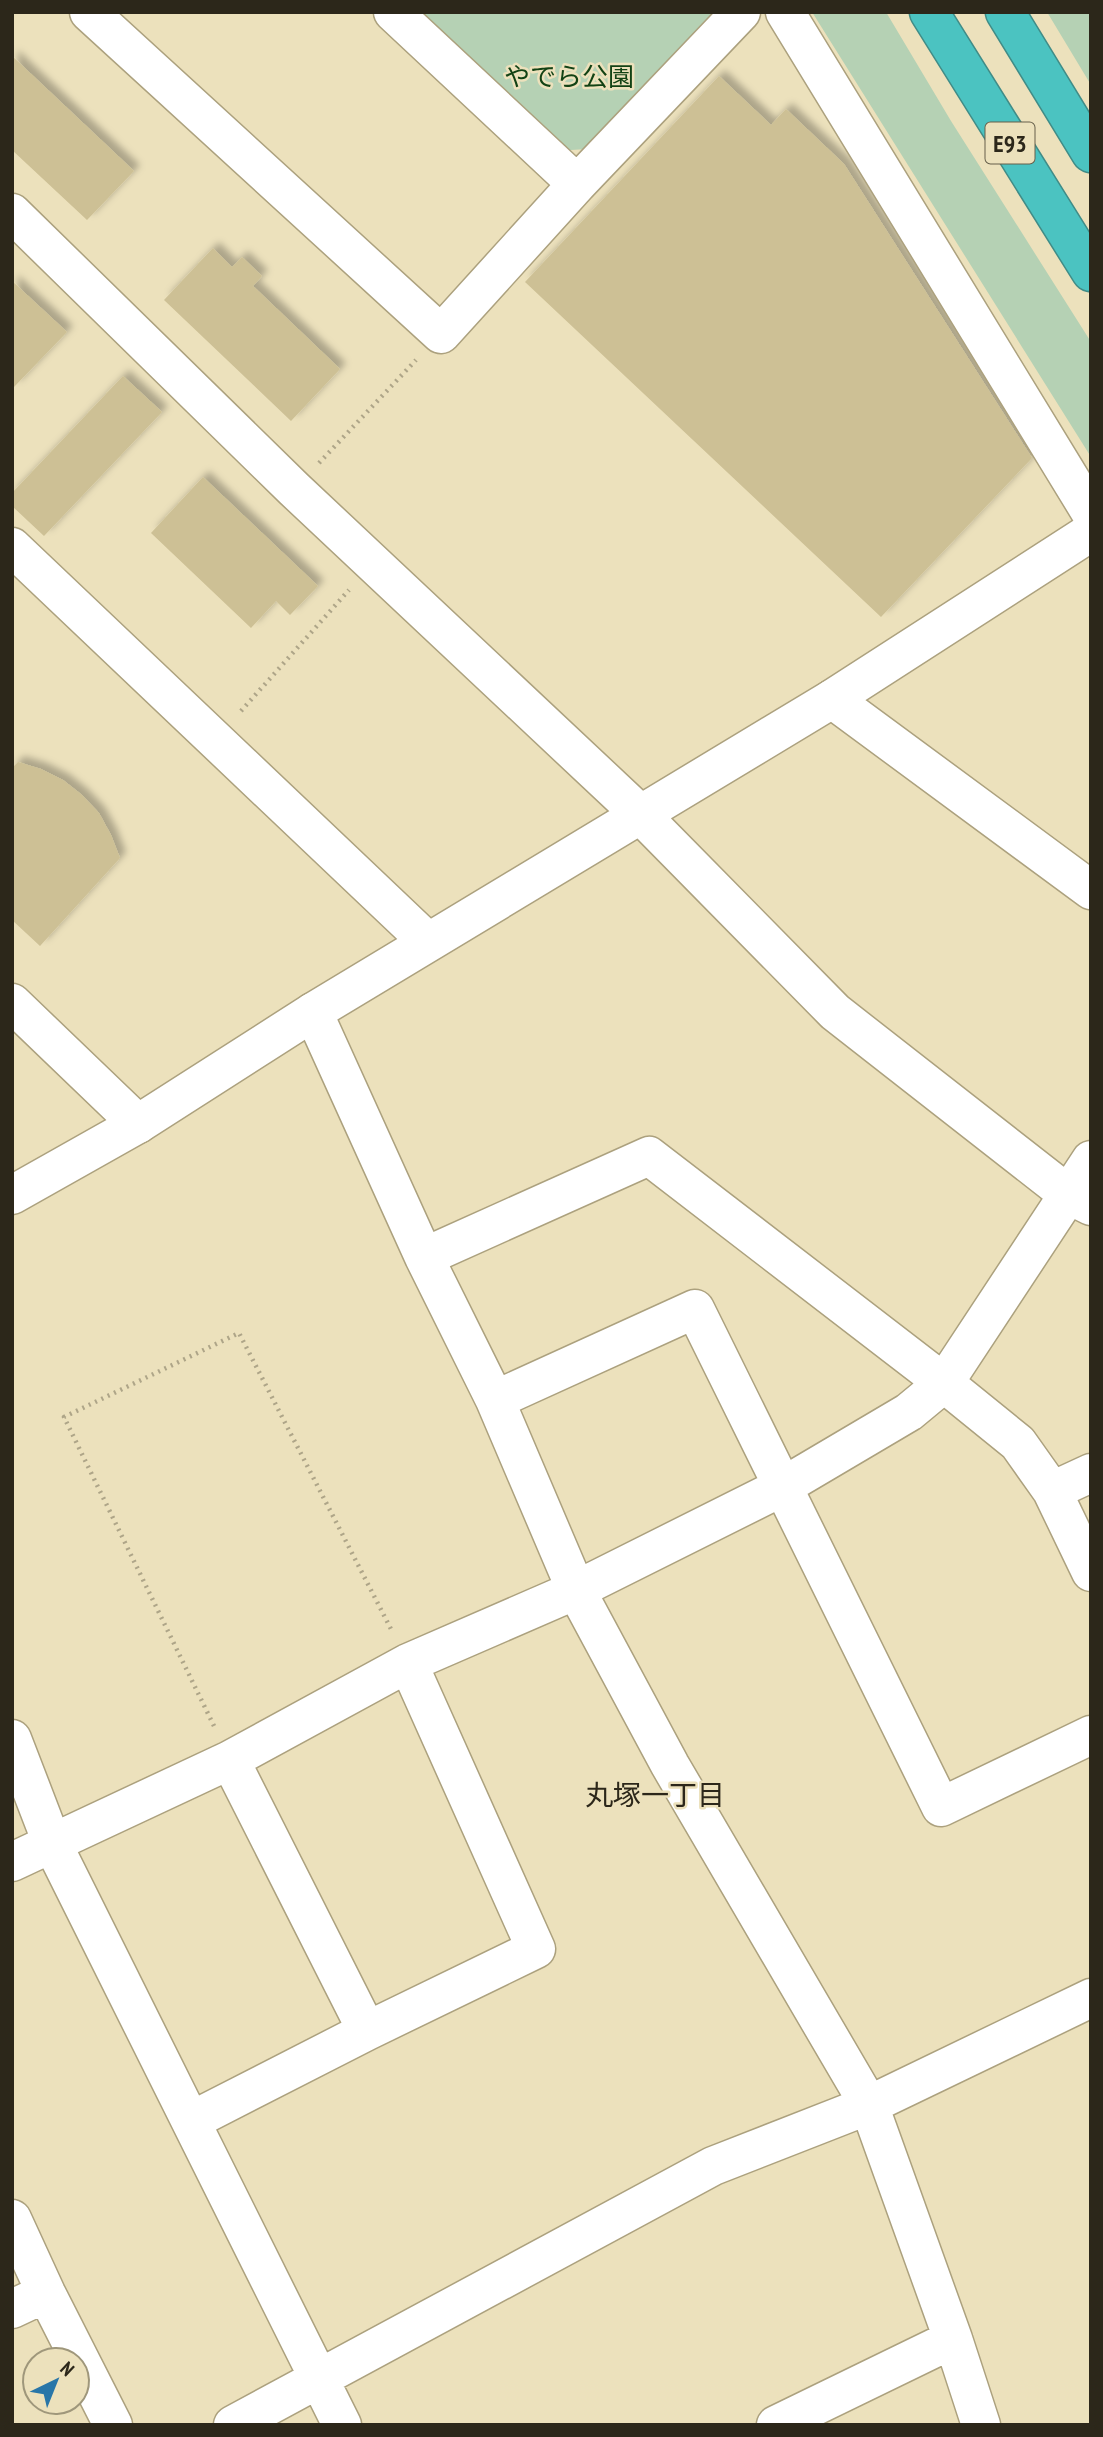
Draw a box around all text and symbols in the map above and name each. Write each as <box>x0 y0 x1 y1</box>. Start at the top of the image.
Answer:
park label: やでら公園 <box>504 60 634 93</box>
road number: E93 <box>986 122 1034 163</box>
district label: 丸塚一丁目 <box>585 1776 725 1813</box>
north arrow <box>21 2346 91 2416</box>
text: N <box>56 2356 80 2381</box>

